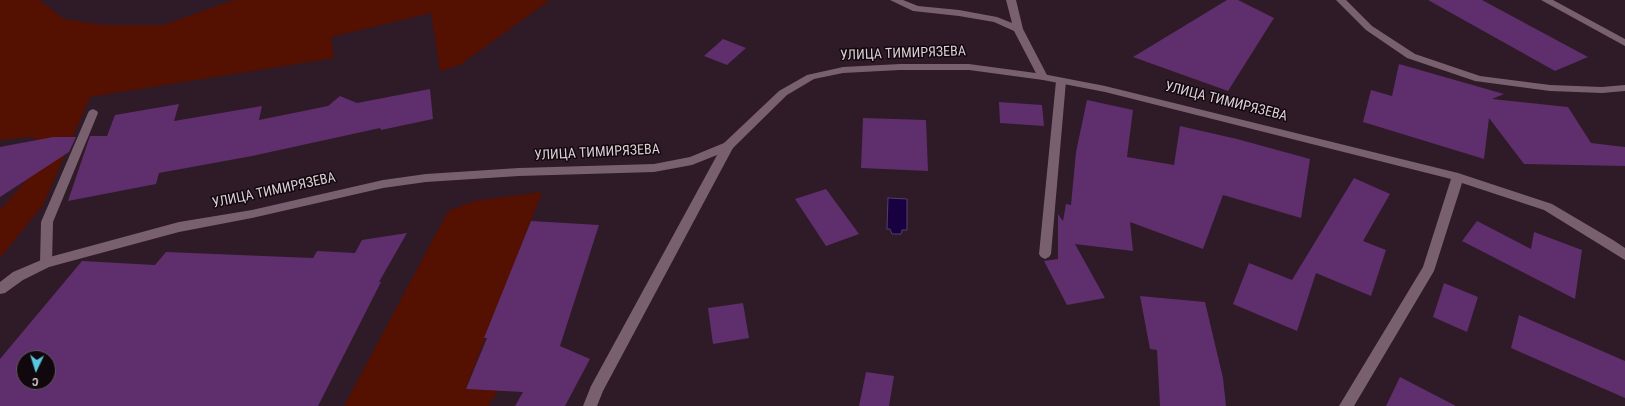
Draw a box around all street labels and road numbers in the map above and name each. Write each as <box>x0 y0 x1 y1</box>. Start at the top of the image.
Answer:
street label: УЛИЦА ТИМИРЯЗЕВА <box>840 43 966 65</box>
street label: УЛИЦА ТИМИРЯЗЕВА <box>1163 79 1289 125</box>
street label: УЛИЦА ТИМИРЯЗЕВА <box>534 141 660 165</box>
street label: УЛИЦА ТИМИРЯЗЕВА <box>211 170 337 212</box>

